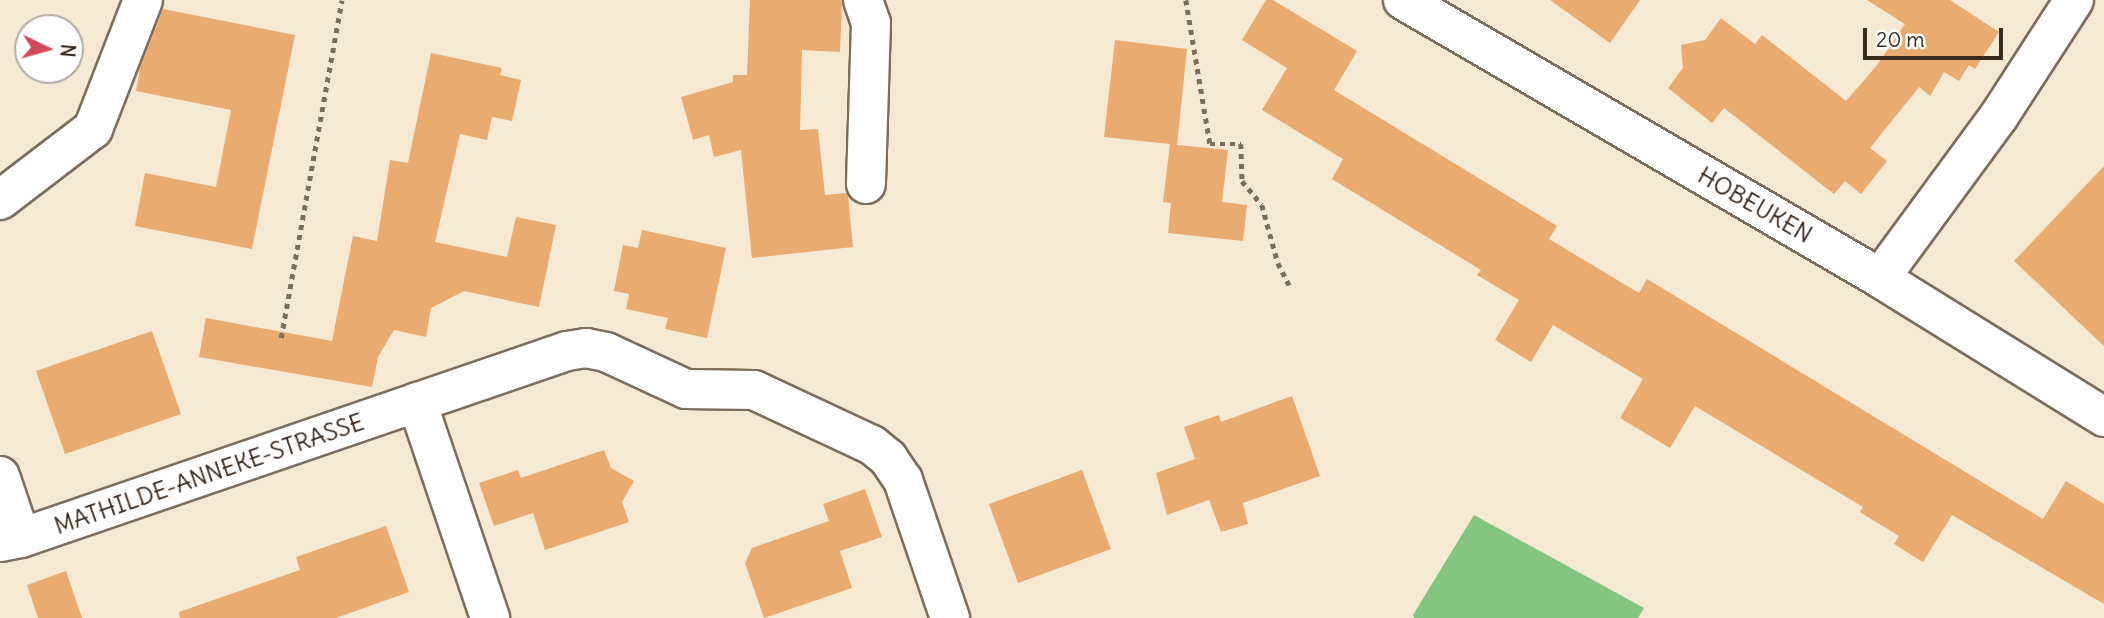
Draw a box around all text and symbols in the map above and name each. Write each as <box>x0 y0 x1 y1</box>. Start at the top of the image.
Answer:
north arrow <box>14 14 84 84</box>
scale bar <box>1866 14 2006 58</box>
text: 20 m <box>1876 26 1925 53</box>
text: N <box>55 43 80 58</box>
street label: HOBEUKEN <box>1693 161 1817 249</box>
street label: MATHILDE-ANNEKE-STRASSE <box>50 407 368 541</box>

